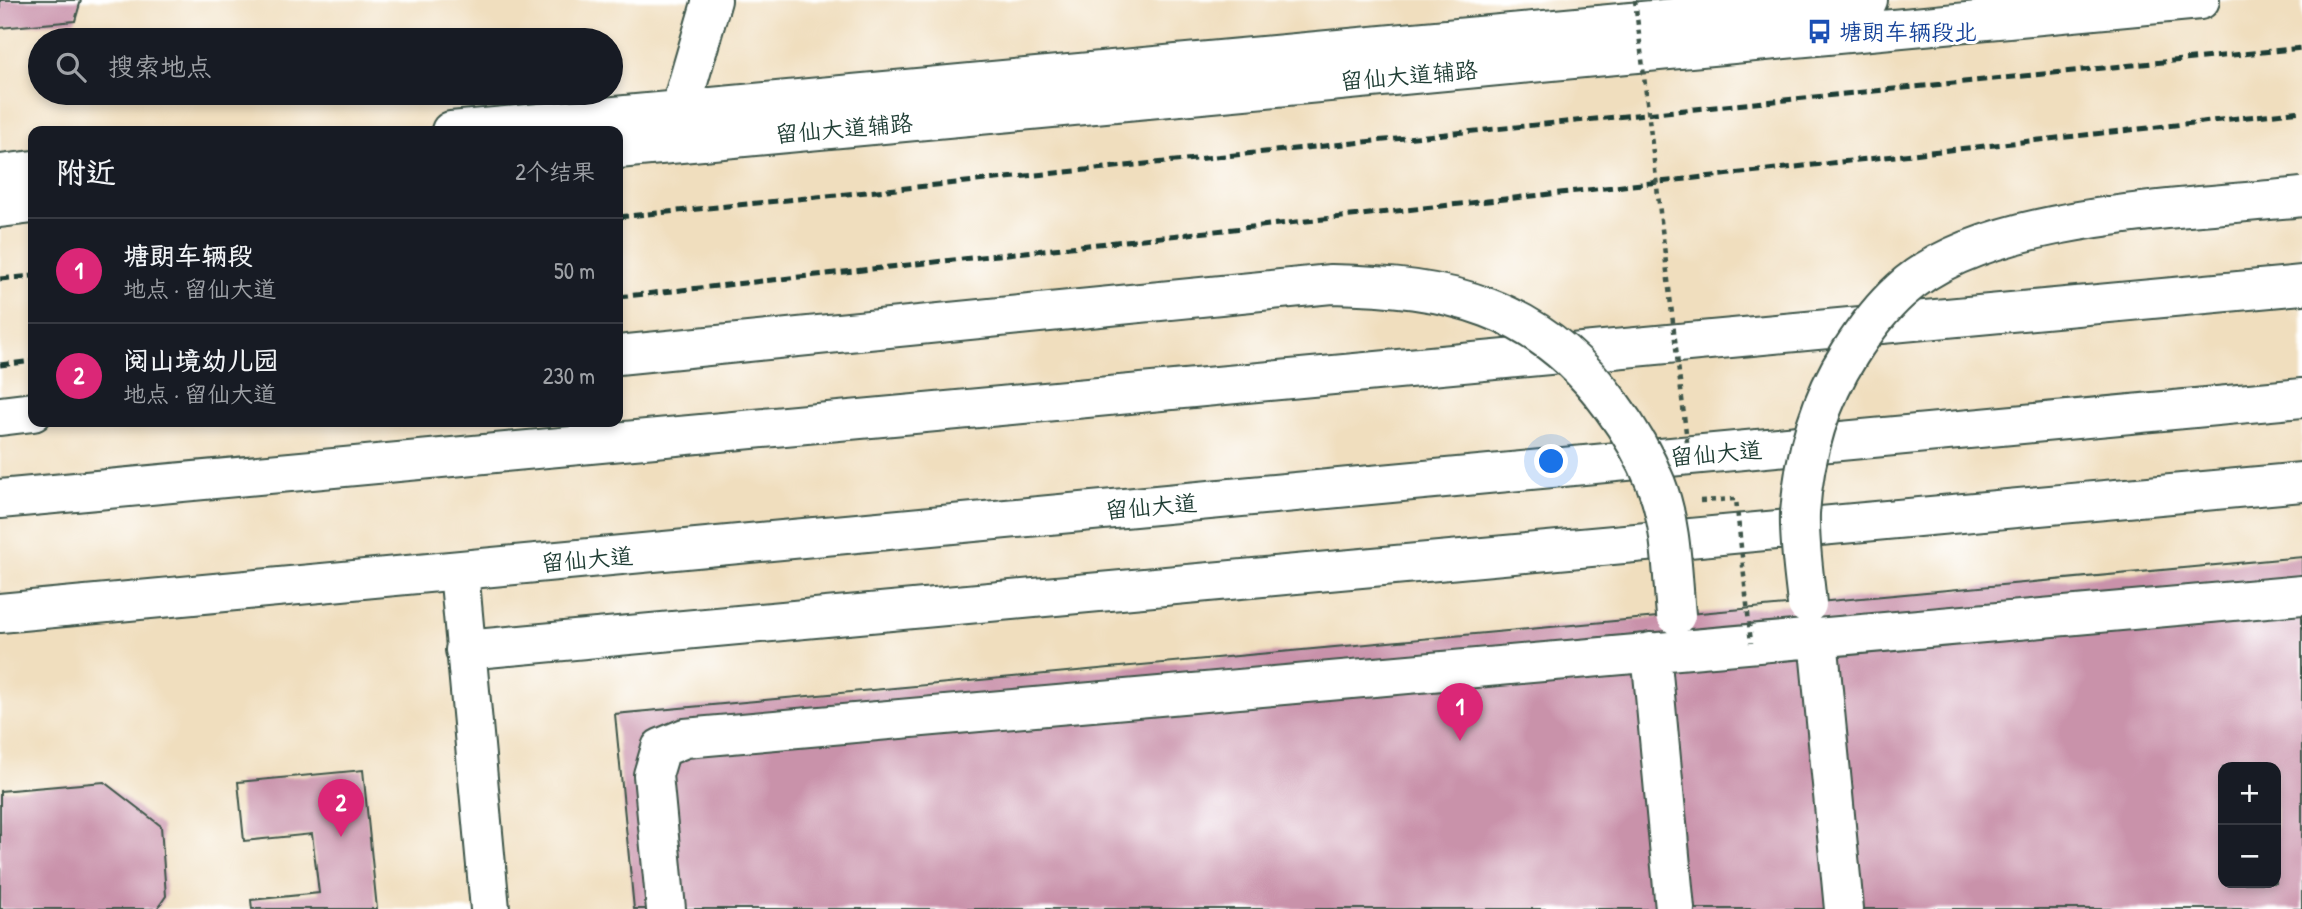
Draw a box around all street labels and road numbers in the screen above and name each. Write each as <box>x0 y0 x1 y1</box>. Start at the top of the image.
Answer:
street label: 留仙大道辅路 <box>1339 54 1479 96</box>
street label: 留仙大道辅路 <box>774 107 914 149</box>
street label: 留仙大道 <box>1669 434 1763 472</box>
street label: 留仙大道 <box>1104 487 1198 525</box>
street label: 留仙大道 <box>540 540 634 578</box>

